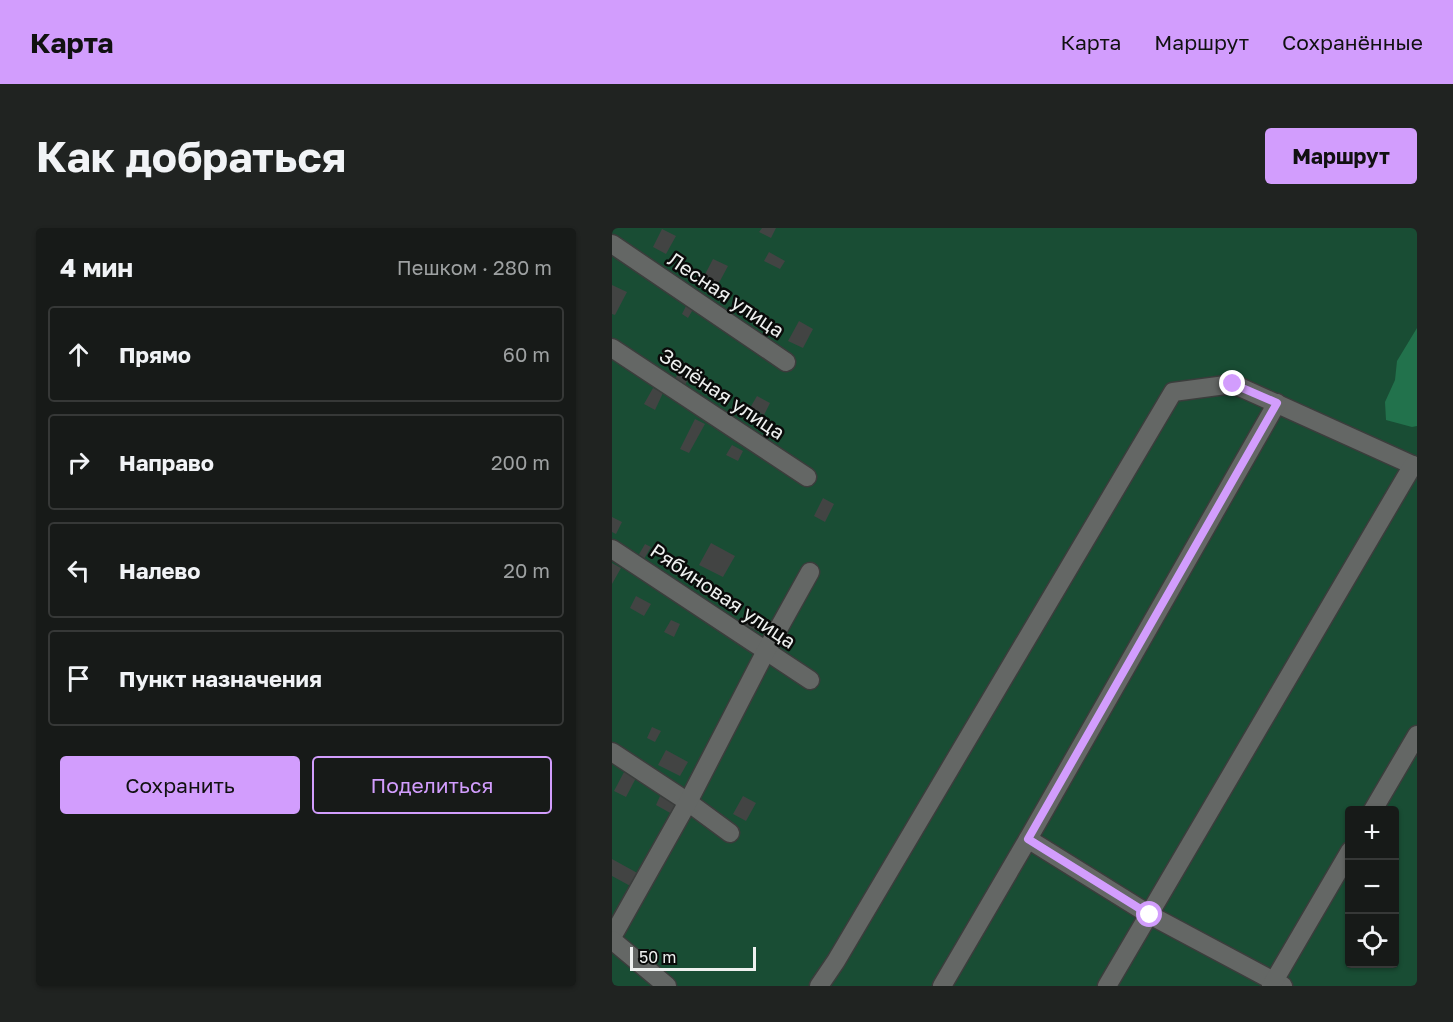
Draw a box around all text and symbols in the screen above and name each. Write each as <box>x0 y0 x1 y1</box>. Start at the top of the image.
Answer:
text: Карта <box>30 26 114 59</box>
text: Карта <box>1060 29 1121 55</box>
text: Маршрут <box>1154 29 1249 55</box>
text: Сохранённые <box>1282 29 1423 55</box>
button: Маршрут <box>1265 128 1417 184</box>
text: Как добраться <box>36 131 346 181</box>
street label: Лесная улица <box>664 246 789 342</box>
text: 4 мин <box>60 252 133 283</box>
text: Пешком · 280 m <box>397 255 552 279</box>
icon: ahead <box>62 338 95 371</box>
text: Прямо <box>119 341 191 368</box>
text: 60 m <box>503 342 550 366</box>
street label: Зелёная улица <box>655 342 790 444</box>
route end <box>1219 370 1245 396</box>
icon: right <box>62 446 95 479</box>
text: Направо <box>119 449 214 476</box>
text: 200 m <box>491 450 550 474</box>
street label: Рябиновая улица <box>646 538 801 653</box>
icon: left <box>62 554 95 587</box>
text: Налево <box>119 557 201 584</box>
text: 20 m <box>503 558 550 582</box>
icon: arrive <box>62 662 95 695</box>
text: Пункт назначения <box>119 665 322 692</box>
button: Сохранить <box>60 756 300 814</box>
button: Поделиться <box>312 756 552 814</box>
map controls <box>1345 806 1399 968</box>
button: + <box>1345 806 1399 860</box>
button: − <box>1345 860 1399 914</box>
route start <box>1136 901 1162 927</box>
button: locate <box>1345 914 1399 968</box>
scale bar <box>630 944 756 972</box>
text: 50 m <box>639 947 676 967</box>

